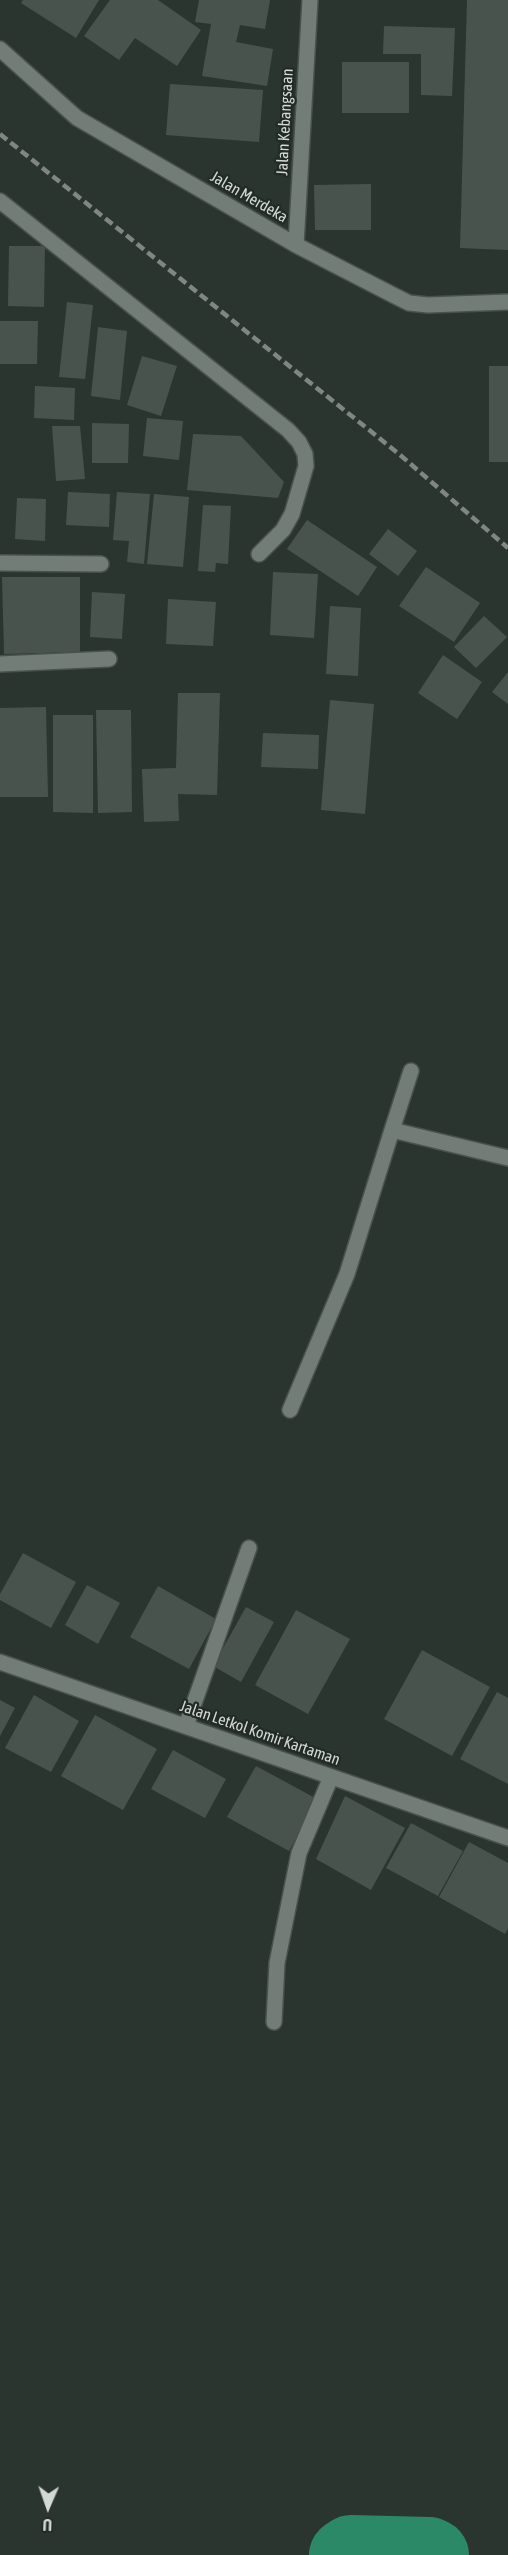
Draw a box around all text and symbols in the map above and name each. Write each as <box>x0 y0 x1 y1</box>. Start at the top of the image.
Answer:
street label: Jalan Kebangsaan <box>273 68 297 176</box>
street label: Jalan Merdeka <box>207 167 291 227</box>
street label: Jalan Letkol Komir Kartaman <box>177 1697 343 1769</box>
north arrow <box>18 2477 78 2537</box>
text: U <box>42 2516 52 2534</box>

